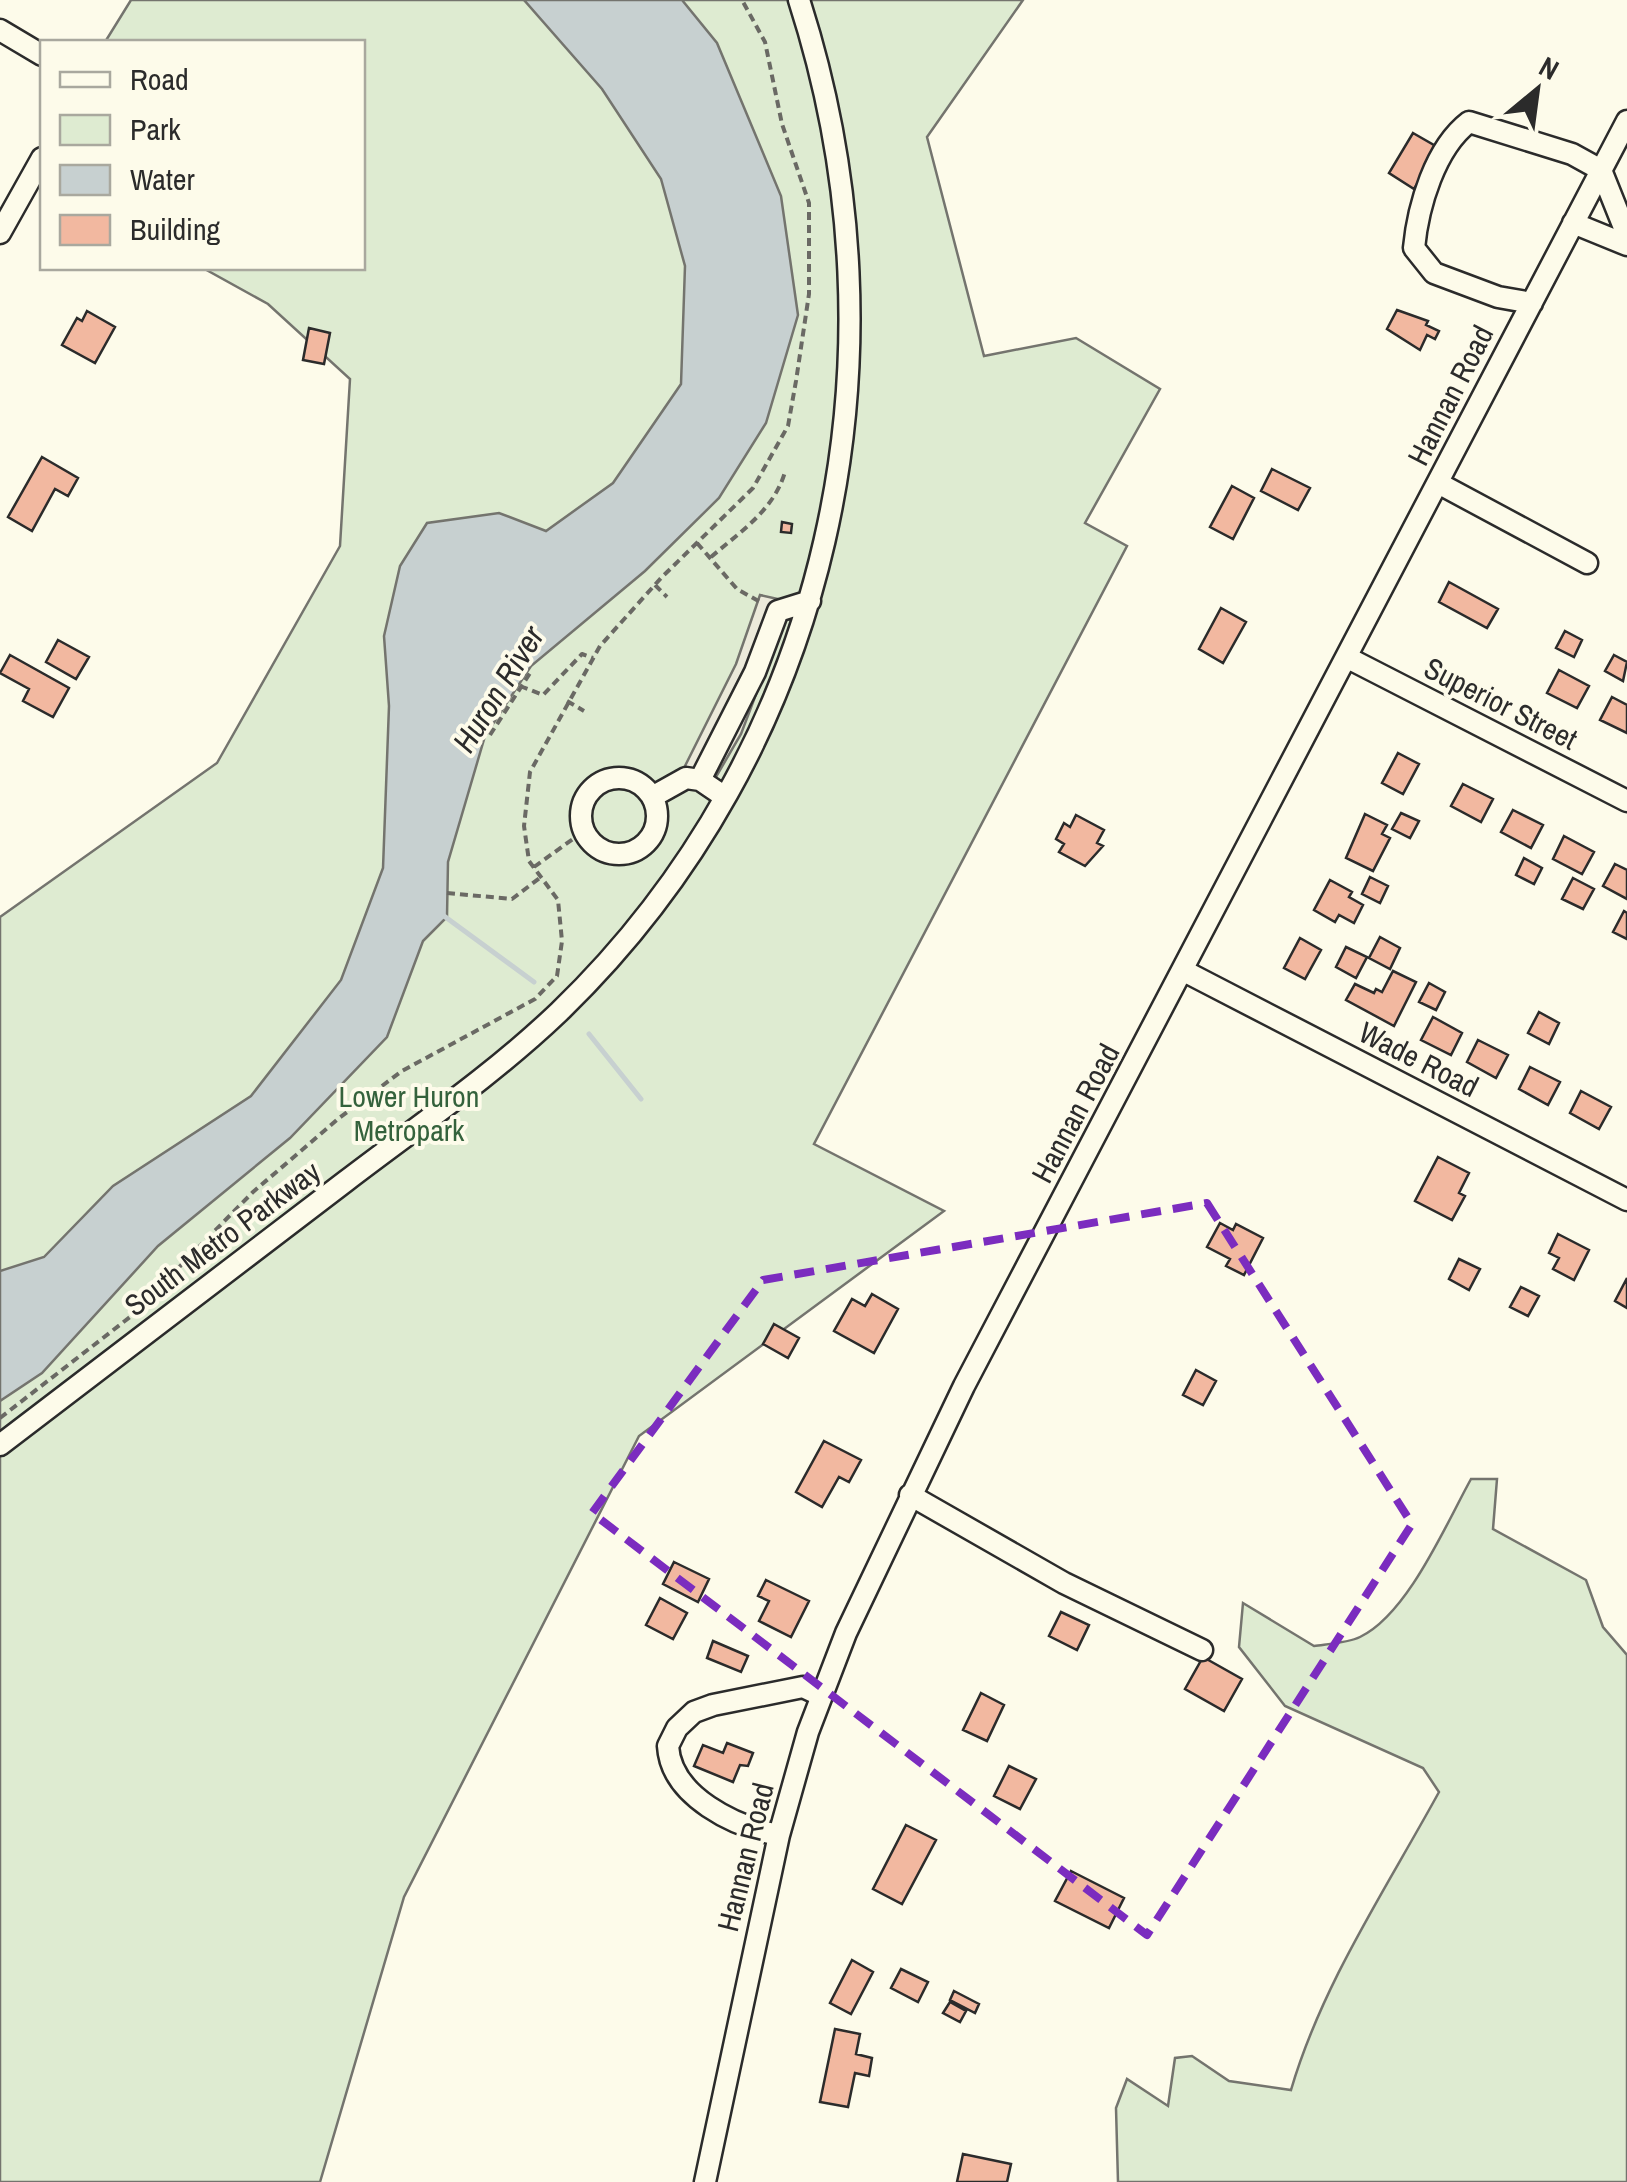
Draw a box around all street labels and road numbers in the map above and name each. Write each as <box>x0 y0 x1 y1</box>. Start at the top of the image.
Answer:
street label: Hannan Road <box>1398 318 1502 472</box>
street label: Superior Street <box>1418 647 1585 759</box>
street label: Wade Road <box>1352 1012 1486 1106</box>
street label: Hannan Road <box>1022 1037 1128 1189</box>
street label: South Metro Parkway <box>116 1151 329 1325</box>
street label: Hannan Road <box>707 1779 783 1935</box>

